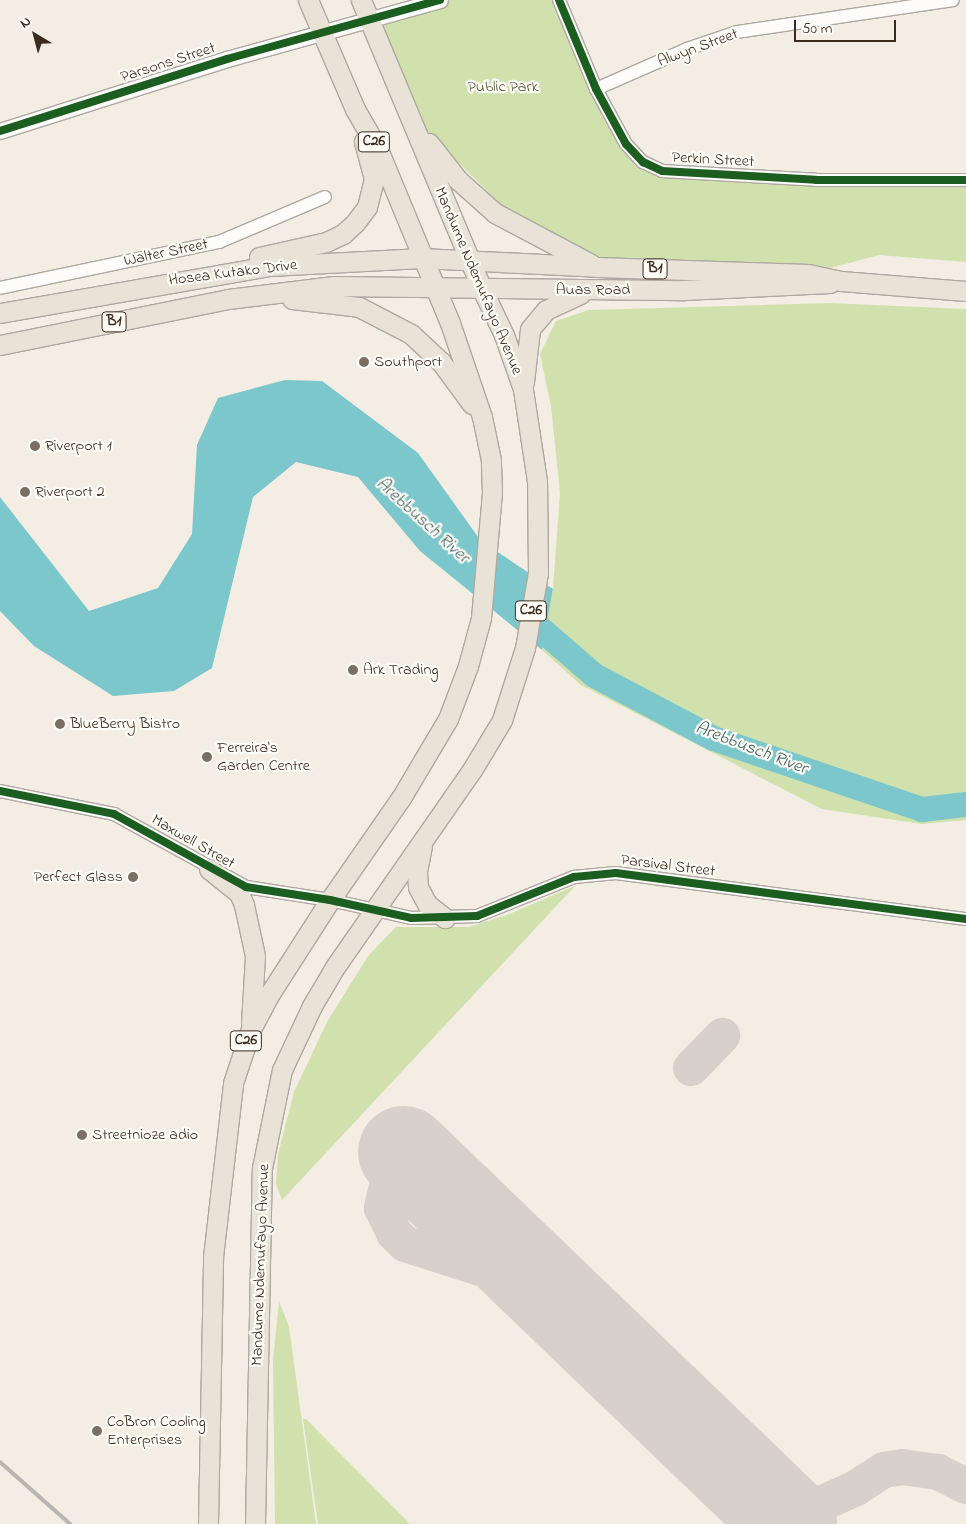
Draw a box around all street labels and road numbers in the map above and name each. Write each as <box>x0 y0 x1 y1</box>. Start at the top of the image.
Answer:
street label: Alwyn Street <box>655 25 741 71</box>
street label: Parsons Street <box>118 39 218 87</box>
road number: C26 <box>358 130 390 154</box>
street label: Perkin Street <box>671 148 755 172</box>
street label: Mandume Ndemufayo Avenue <box>430 184 526 378</box>
street label: Walter Street <box>122 235 210 271</box>
street label: Hosea Kutako Drive <box>168 256 298 290</box>
road number: B1 <box>642 256 668 282</box>
street label: Auas Road <box>556 280 630 300</box>
road number: B1 <box>102 310 126 334</box>
road number: C26 <box>515 598 547 624</box>
street label: Maxwell Street <box>148 810 238 874</box>
street label: Parsival Street <box>620 851 716 881</box>
road number: C26 <box>230 1028 262 1054</box>
street label: Mandume Ndemufayo Avenue <box>248 1164 274 1366</box>

